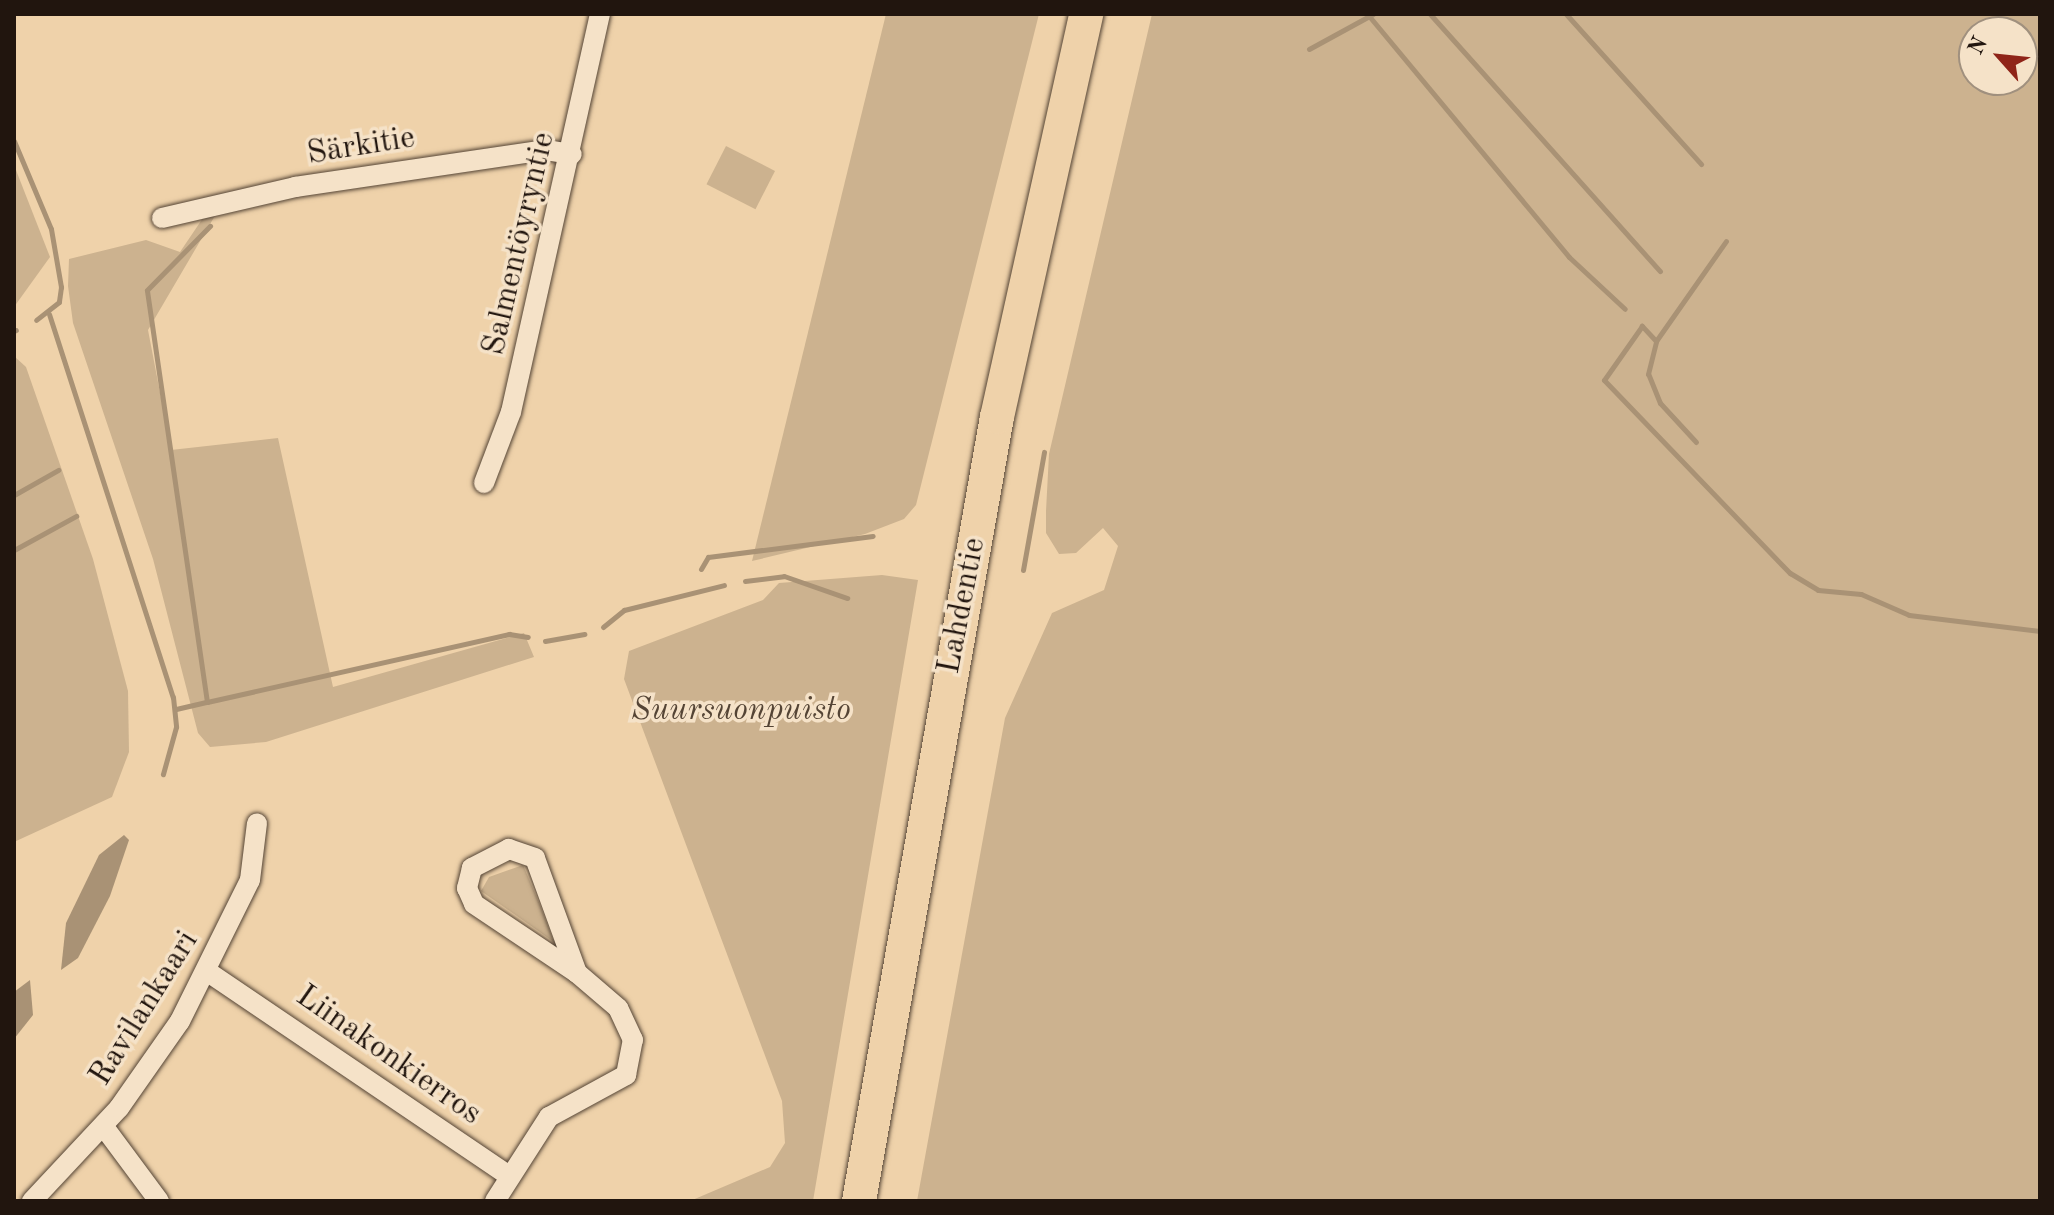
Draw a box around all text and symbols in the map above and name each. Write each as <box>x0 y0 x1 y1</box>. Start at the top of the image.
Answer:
north arrow <box>1958 16 2038 96</box>
text: N <box>1965 34 1992 58</box>
street label: Särkitie <box>304 120 418 174</box>
street label: Salmentöyryntie <box>476 129 564 359</box>
street label: Lahdentie <box>931 535 995 677</box>
park label: Suursuonpuisto <box>631 692 851 730</box>
street label: Ravilankaari <box>82 925 208 1093</box>
street label: Liinakonkierros <box>288 978 488 1134</box>

